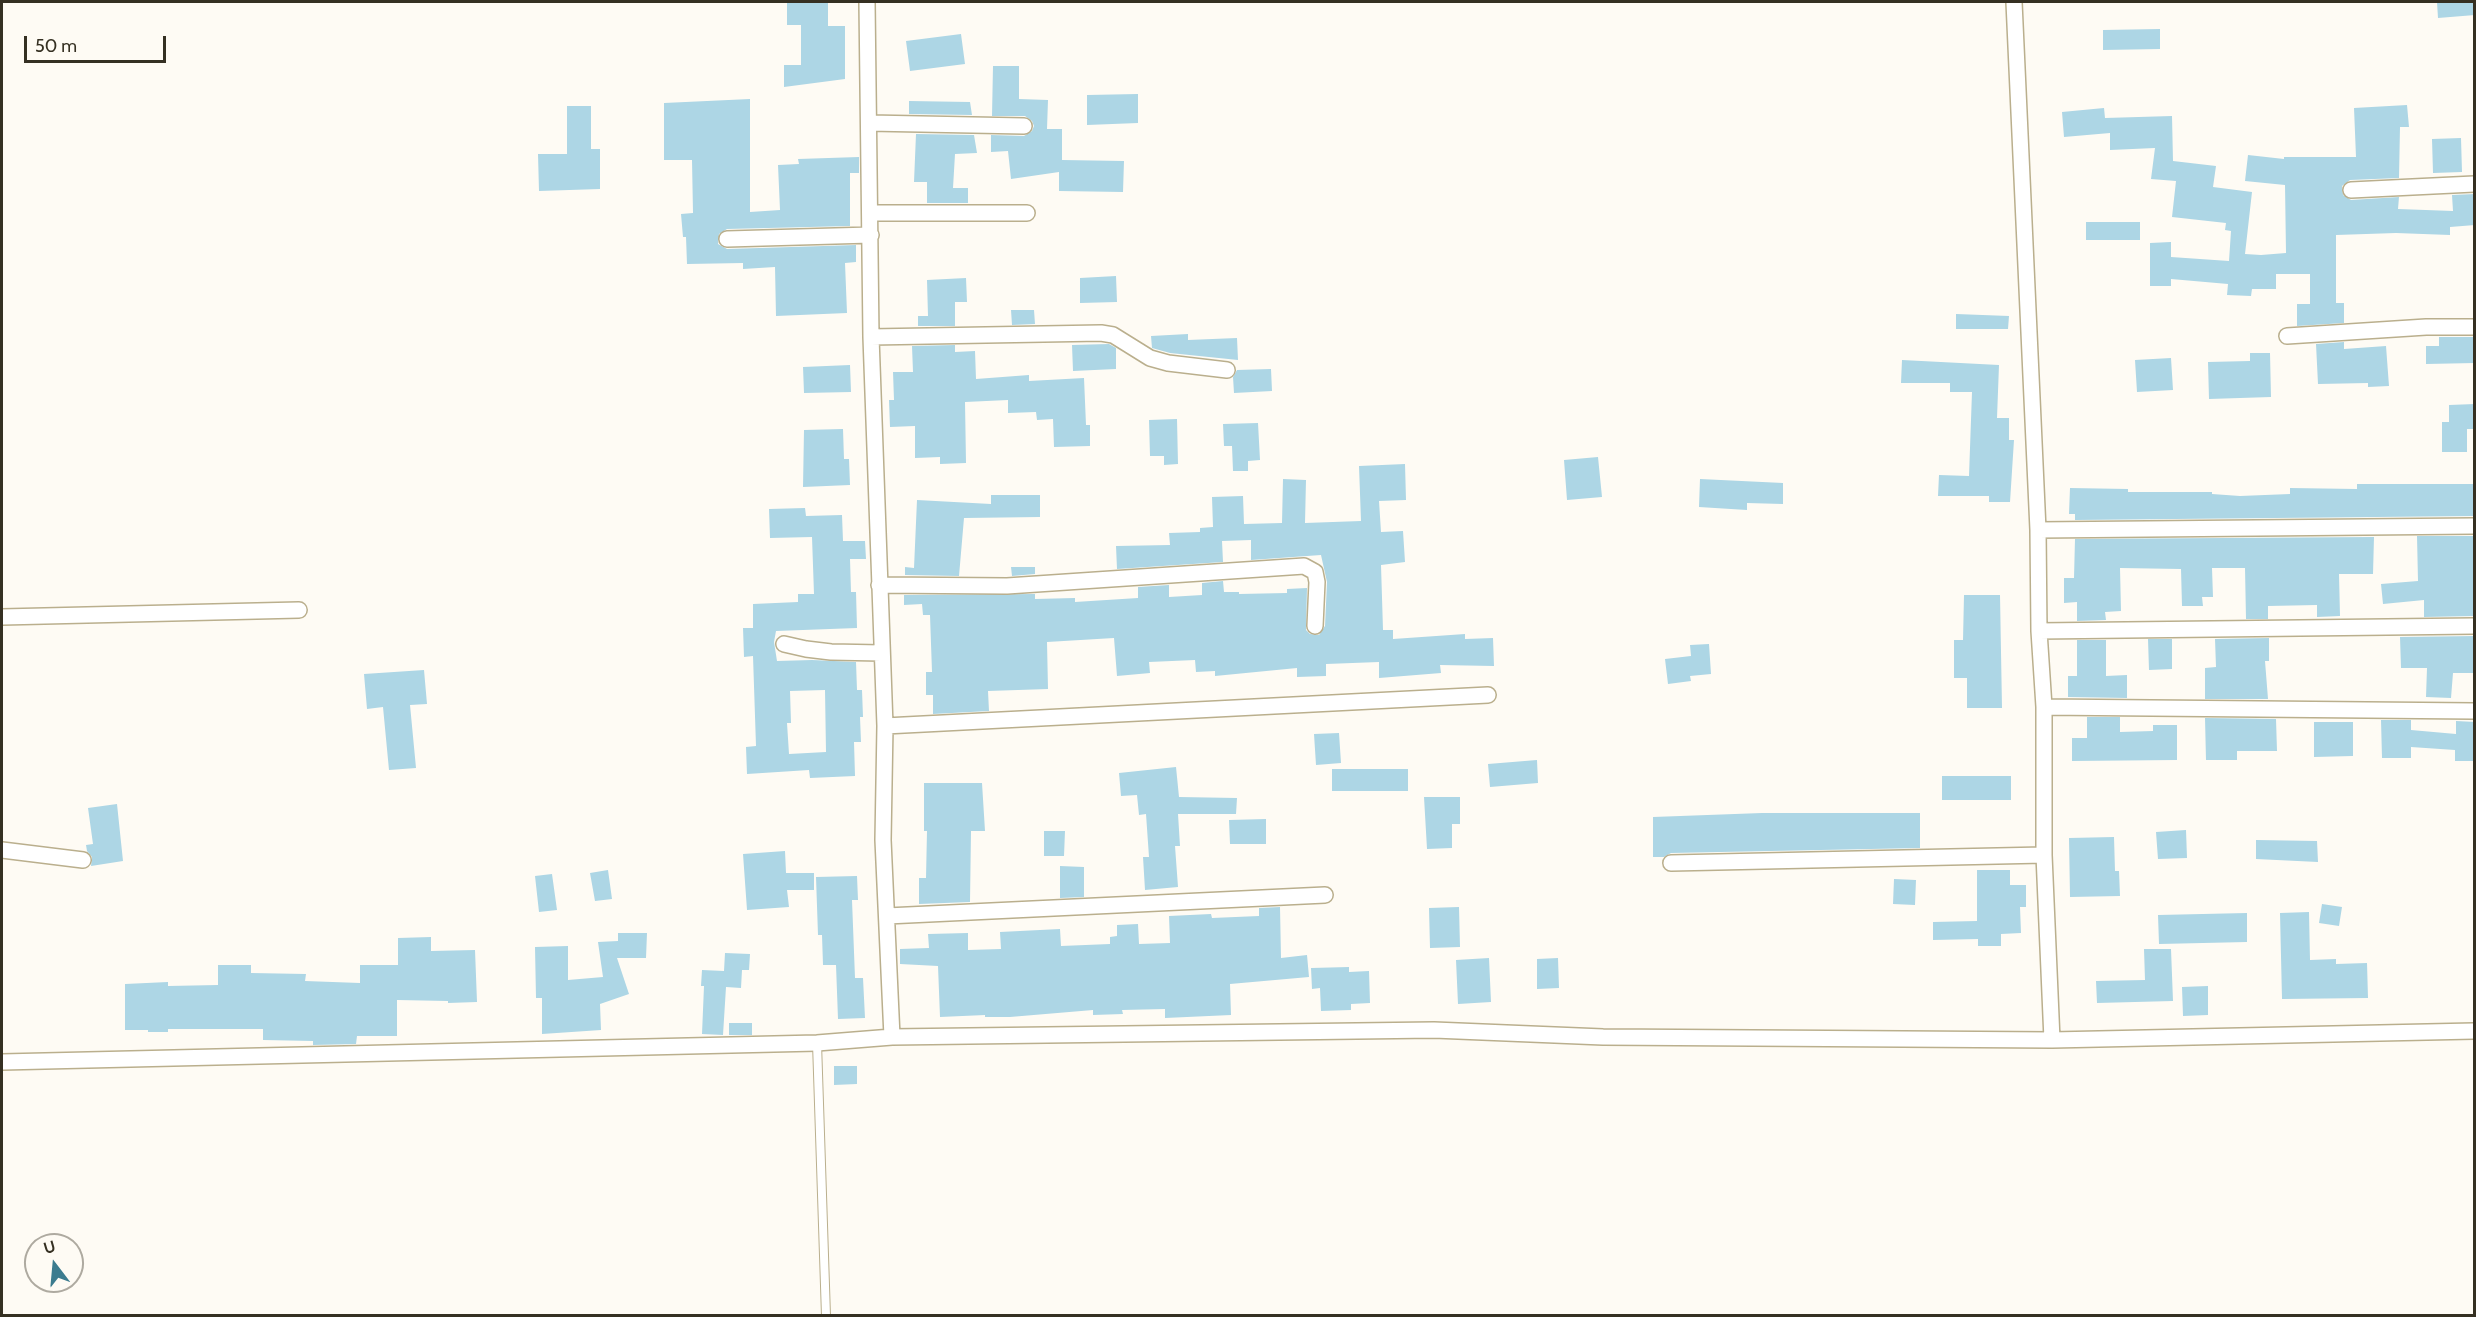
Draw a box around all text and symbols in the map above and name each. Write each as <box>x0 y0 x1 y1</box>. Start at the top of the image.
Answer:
scale bar <box>27 24 170 62</box>
text: 50 m <box>35 35 77 57</box>
north arrow <box>24 1233 84 1293</box>
text: U <box>41 1236 58 1258</box>

